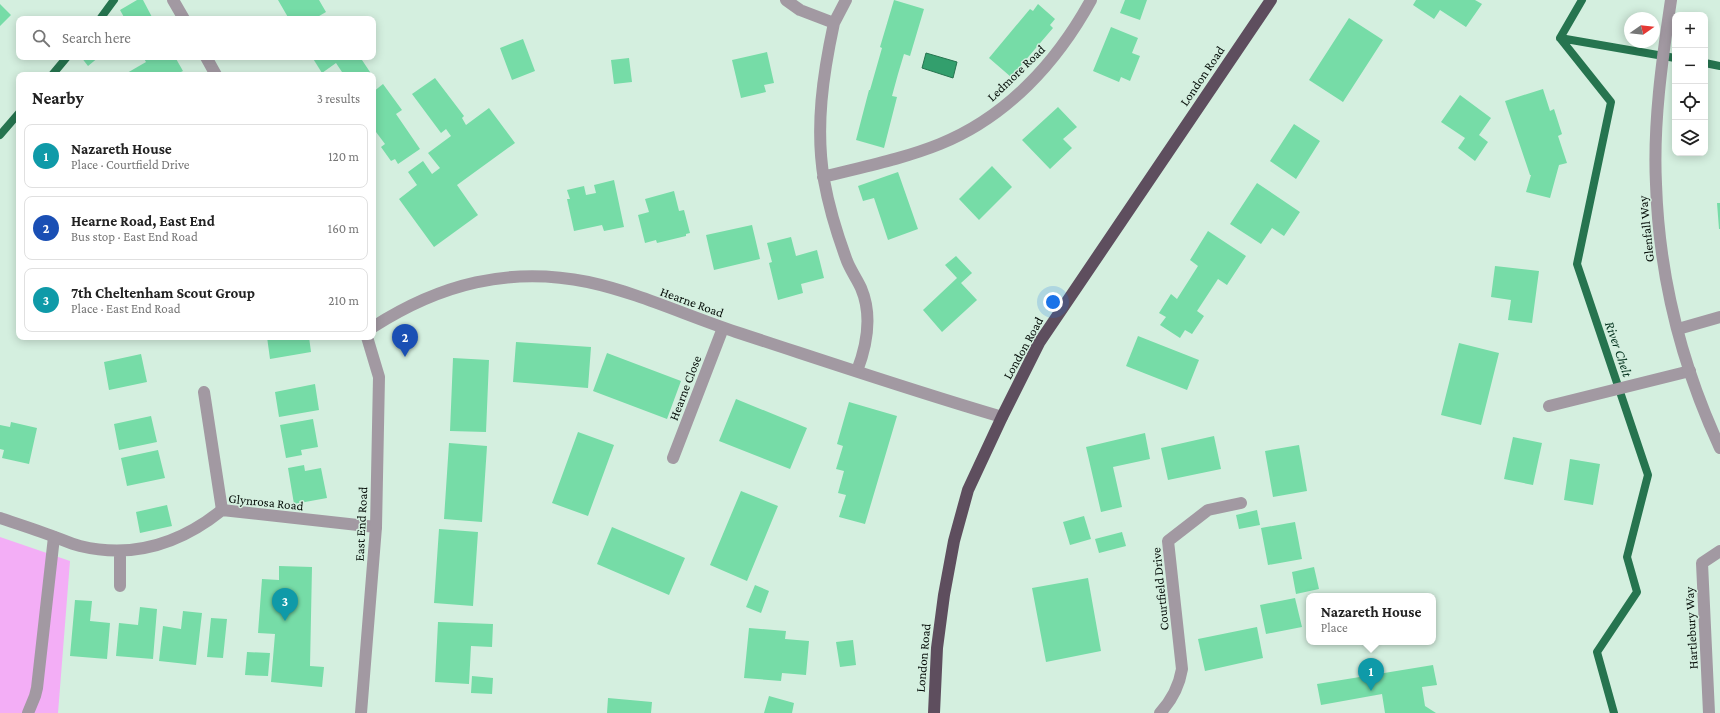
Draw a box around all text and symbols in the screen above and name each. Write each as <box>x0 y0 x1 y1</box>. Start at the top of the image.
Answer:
north arrow <box>1624 12 1660 48</box>
map controls <box>1672 12 1708 156</box>
button: + <box>1672 12 1708 48</box>
search box <box>16 16 376 60</box>
icon: search <box>30 27 52 49</box>
text: Search here <box>62 30 131 46</box>
street label: Ledmore Road <box>984 42 1048 104</box>
street label: London Road <box>1176 43 1228 109</box>
button: − <box>1672 48 1708 84</box>
button: locate <box>1672 84 1708 120</box>
text: Nearby <box>32 89 84 108</box>
text: 3 results <box>317 91 360 106</box>
button: layers <box>1672 120 1708 156</box>
text: Nazareth House <box>71 141 172 157</box>
text: 1 <box>44 149 48 164</box>
text: 120 m <box>328 149 359 164</box>
text: Place · Courtfield Drive <box>71 157 190 172</box>
street label: Glenfall Way <box>1635 194 1657 263</box>
text: Hearne Road, East End <box>71 213 215 229</box>
text: 2 <box>43 221 49 236</box>
text: 160 m <box>328 221 359 236</box>
text: Bus stop · East End Road <box>71 229 198 244</box>
street label: Hearne Road <box>658 284 726 320</box>
text: 7th Cheltenham Scout Group <box>71 285 255 301</box>
your location <box>1043 292 1063 312</box>
text: 3 <box>43 293 49 308</box>
text: 210 m <box>328 293 359 308</box>
text: Place · East End Road <box>71 301 181 316</box>
street label: London Road <box>1000 314 1046 382</box>
water label: River Chelt <box>1602 319 1636 380</box>
pin: 2 <box>392 324 418 357</box>
street label: Hearne Close <box>666 353 704 423</box>
street label: East End Road <box>352 486 370 562</box>
street label: Glynrosa Road <box>228 491 304 513</box>
street label: Courtfield Drive <box>1148 546 1172 631</box>
street label: Hartlebury Way <box>1681 585 1701 670</box>
pin: 3 <box>272 588 298 621</box>
popup <box>1306 593 1436 645</box>
text: Nazareth House <box>1321 604 1421 620</box>
text: Place <box>1321 620 1348 635</box>
street label: London Road <box>913 623 933 693</box>
pin: 1 <box>1358 658 1384 691</box>

